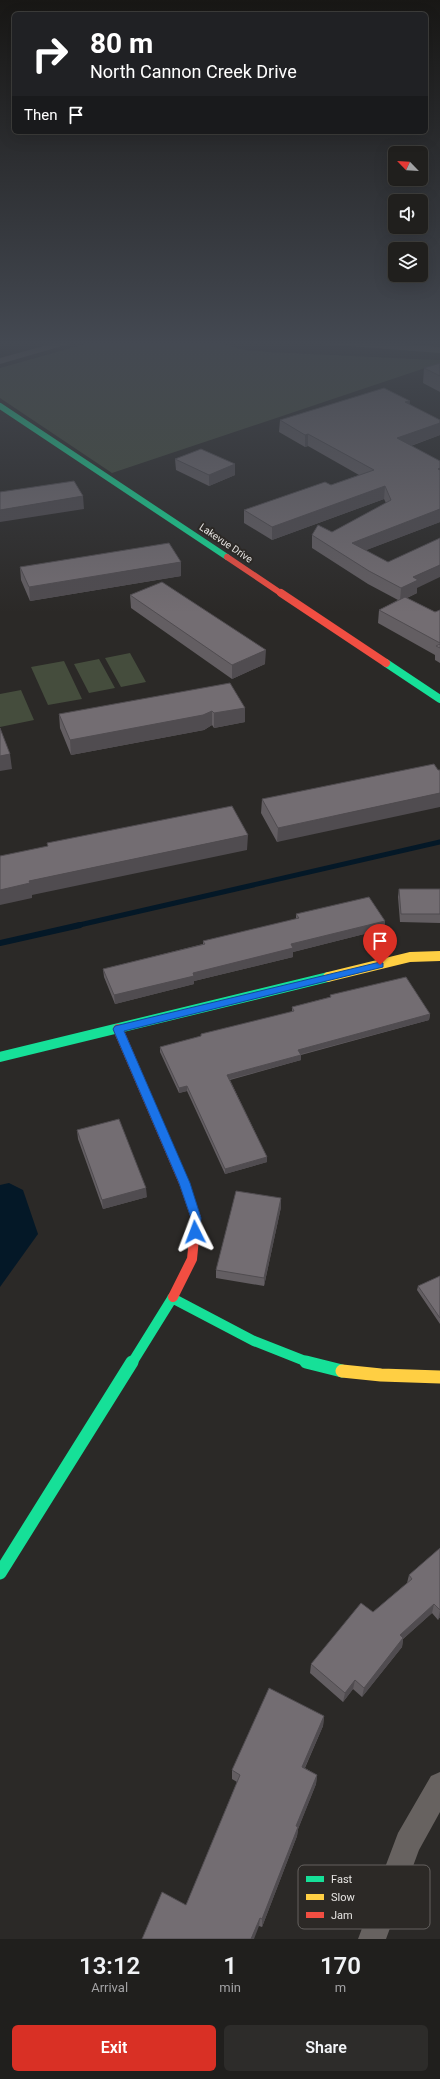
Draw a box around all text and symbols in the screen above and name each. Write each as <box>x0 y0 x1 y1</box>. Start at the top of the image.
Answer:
text: 80 m <box>90 27 153 60</box>
icon: right <box>24 28 76 80</box>
text: North Cannon Creek Drive <box>90 61 297 82</box>
icon: arrive <box>65 104 87 126</box>
text: Then <box>24 106 57 124</box>
north arrow <box>388 146 428 186</box>
map controls <box>388 146 428 282</box>
button: sound <box>388 194 428 234</box>
button: layers <box>388 242 428 282</box>
street label: Lakevue Drive <box>197 521 255 565</box>
pin <box>363 924 397 965</box>
icon: arrive <box>369 930 391 952</box>
position arrow <box>174 1211 216 1253</box>
legend <box>298 1865 430 1929</box>
text: Fast <box>331 1873 353 1886</box>
text: Slow <box>331 1891 355 1904</box>
text: Jam <box>331 1909 353 1922</box>
text: 13:12 <box>79 1952 140 1980</box>
text: 1 <box>223 1952 237 1980</box>
text: 170 <box>320 1952 361 1980</box>
text: Arrival <box>91 1980 128 1995</box>
text: min <box>219 1980 241 1995</box>
text: m <box>335 1980 346 1995</box>
button: Exit <box>12 2025 216 2071</box>
button: Share <box>224 2025 428 2071</box>

